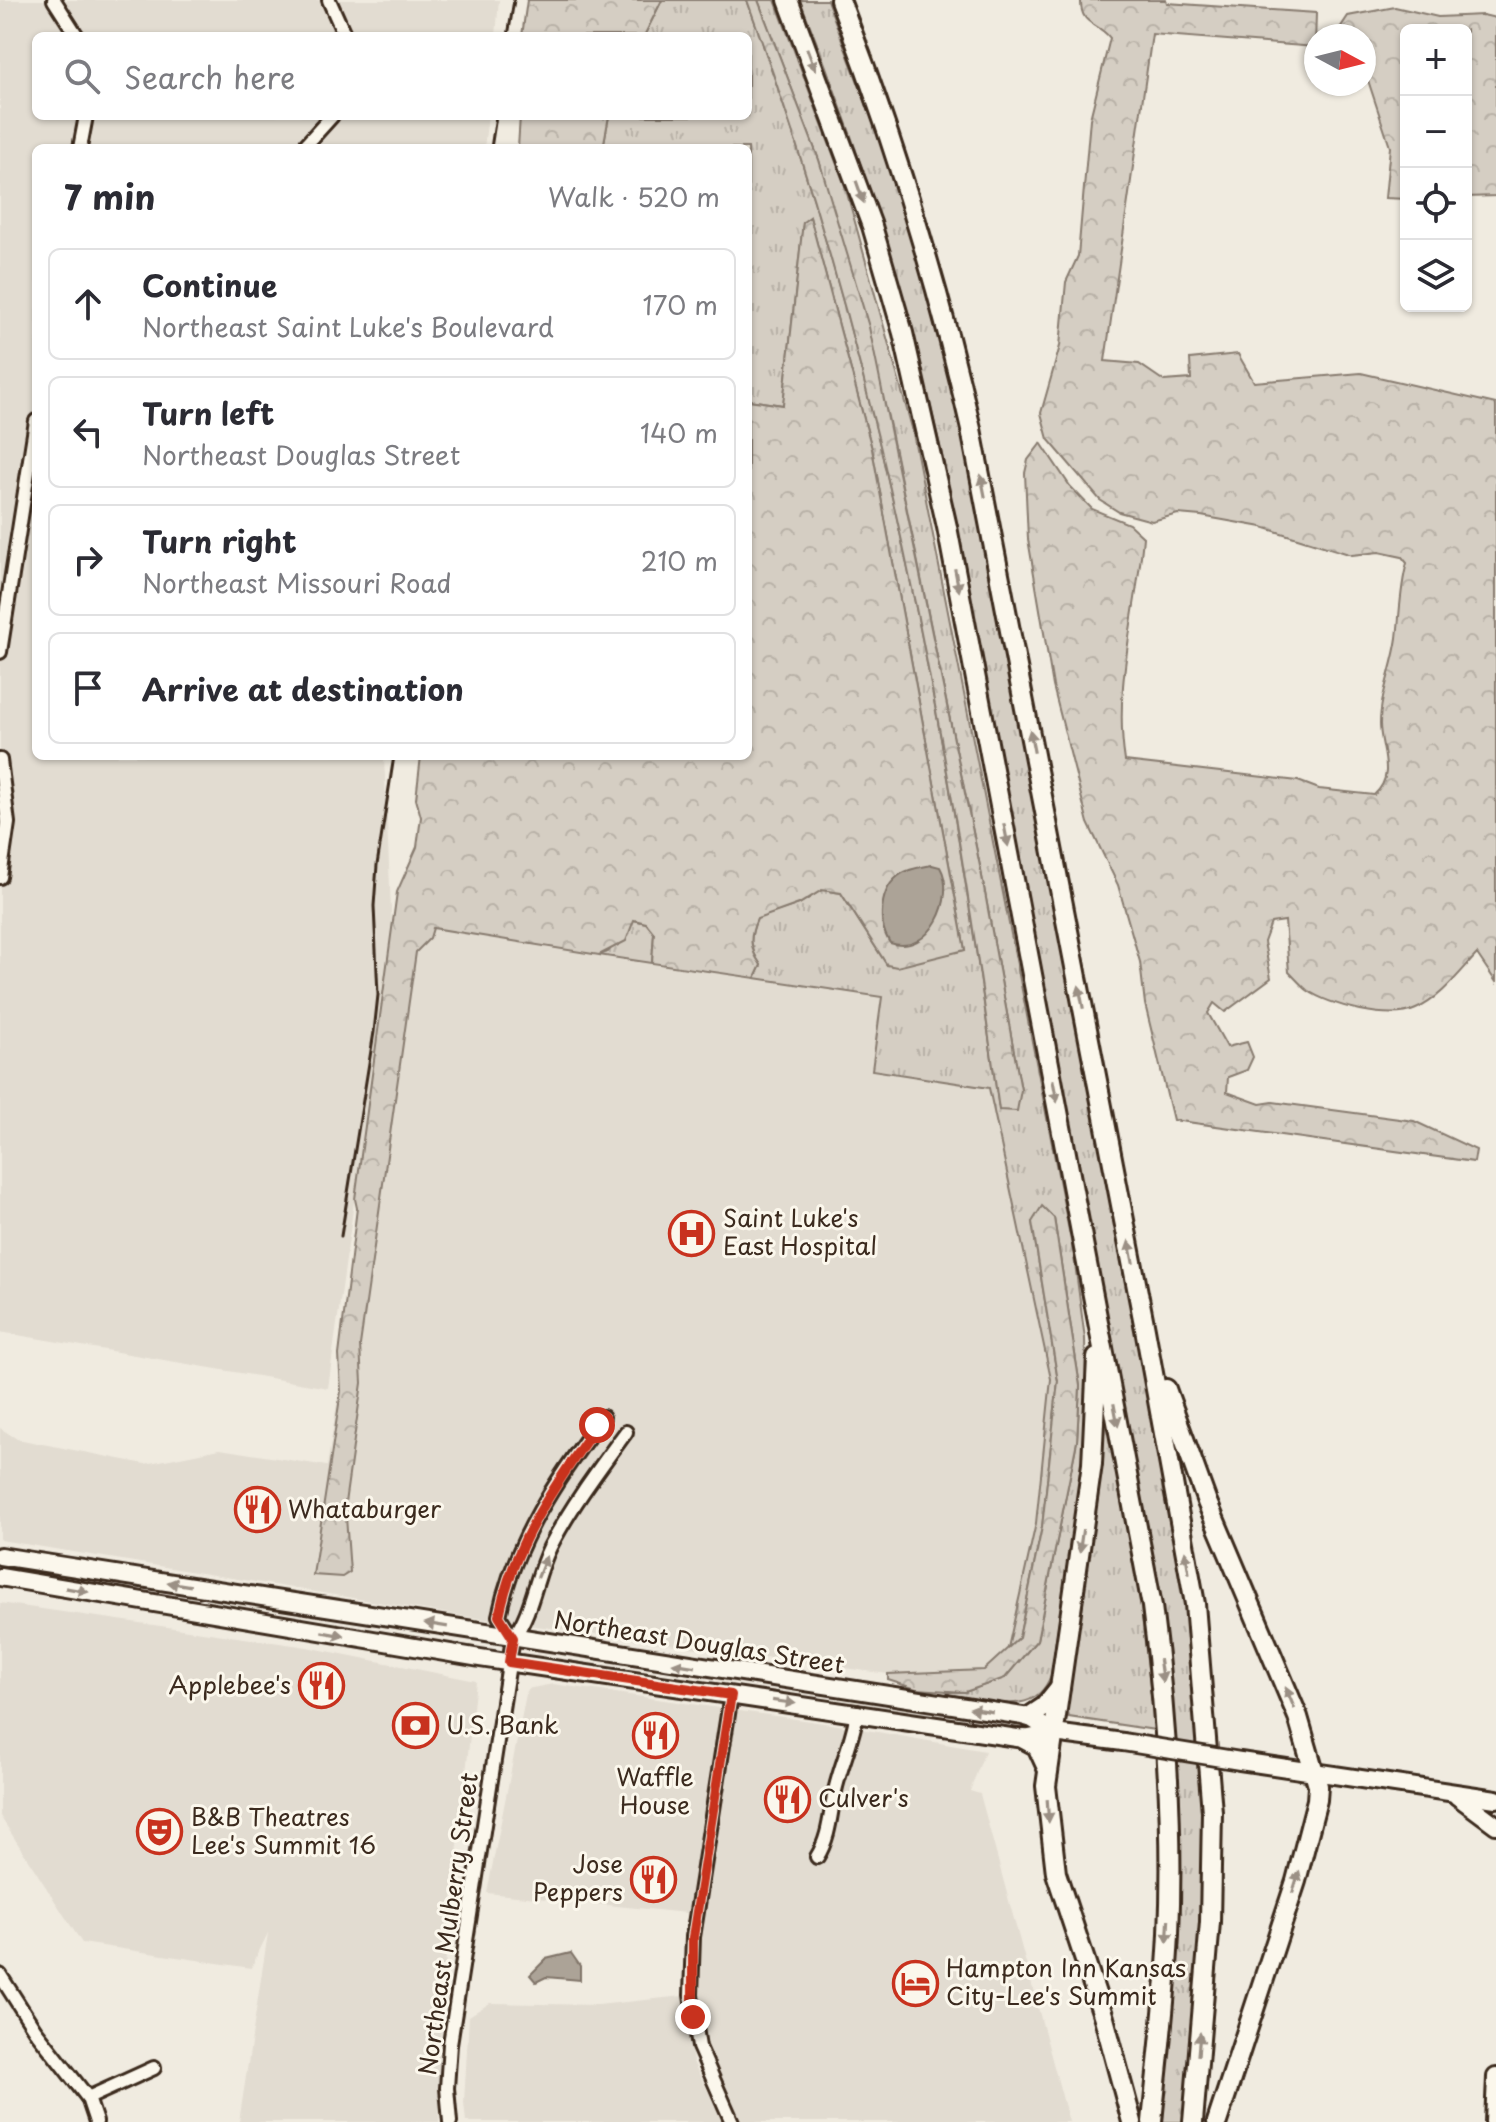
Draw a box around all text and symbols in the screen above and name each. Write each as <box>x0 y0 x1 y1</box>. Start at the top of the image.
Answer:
north arrow <box>1304 24 1376 96</box>
map controls <box>1400 24 1472 312</box>
button: + <box>1400 24 1472 96</box>
search box <box>32 32 752 120</box>
one-way arrow <box>805 47 818 71</box>
icon: search <box>60 54 104 98</box>
text: Search here <box>124 54 296 99</box>
button: − <box>1400 96 1472 168</box>
button: locate <box>1400 168 1472 240</box>
text: 7 min <box>64 170 155 222</box>
text: Walk · 520 m <box>548 177 720 216</box>
one-way arrow <box>855 180 867 204</box>
button: layers <box>1400 240 1472 312</box>
text: Continue <box>142 262 277 307</box>
icon: ahead <box>66 282 110 326</box>
text: 170 m <box>643 285 718 324</box>
text: Northeast Saint Luke's Boulevard <box>142 307 554 346</box>
text: Turn left <box>142 390 274 435</box>
icon: left <box>66 410 110 454</box>
text: 140 m <box>640 413 718 452</box>
text: Northeast Douglas Street <box>142 435 460 474</box>
one-way arrow <box>976 474 988 499</box>
text: Turn right <box>142 518 297 563</box>
icon: right <box>66 538 110 582</box>
text: 210 m <box>641 541 718 580</box>
text: Northeast Missouri Road <box>142 563 452 602</box>
one-way arrow <box>951 568 964 593</box>
icon: arrive <box>66 666 110 710</box>
text: Arrive at destination <box>142 666 464 711</box>
one-way arrow <box>1026 729 1038 754</box>
one-way arrow <box>1000 823 1013 848</box>
one-way arrow <box>1075 984 1087 1009</box>
one-way arrow <box>1049 1078 1061 1103</box>
place label: Saint Luke's East Hospital <box>723 1199 877 1263</box>
hospital icon: Saint Luke's East Hospital <box>668 1209 716 1257</box>
one-way arrow <box>1124 1239 1136 1264</box>
one-way arrow <box>1111 1403 1123 1428</box>
route start <box>579 1407 615 1443</box>
restaurant icon: Whataburger <box>233 1486 281 1534</box>
place label: Whataburger <box>288 1490 442 1526</box>
one-way arrow <box>1074 1529 1087 1554</box>
one-way arrow <box>1181 1549 1193 1574</box>
one-way arrow <box>535 1555 548 1579</box>
one-way arrow <box>166 1578 191 1590</box>
one-way arrow <box>65 1584 90 1596</box>
street label: Northeast Douglas Street <box>551 1600 847 1682</box>
one-way arrow <box>423 1618 448 1631</box>
one-way arrow <box>321 1628 346 1640</box>
one-way arrow <box>671 1658 696 1671</box>
one-way arrow <box>1154 1659 1167 1684</box>
restaurant icon: Applebee's <box>298 1662 346 1710</box>
place label: Applebee's <box>168 1666 291 1702</box>
one-way arrow <box>1283 1687 1296 1710</box>
one-way arrow <box>772 1696 797 1709</box>
bank icon: U.S. Bank <box>391 1702 439 1750</box>
one-way arrow <box>969 1703 994 1716</box>
place label: U.S. Bank <box>446 1706 559 1742</box>
restaurant icon: Waffle House <box>631 1712 679 1760</box>
place label: Waffle House <box>616 1758 694 1822</box>
street label: Northeast Mulberry Street <box>408 1770 486 2077</box>
restaurant icon: Culver's <box>763 1775 811 1823</box>
place label: Culver's <box>818 1779 909 1815</box>
place label: B&B Theatres Lee's Summit 16 <box>191 1798 376 1862</box>
one-way arrow <box>1042 1798 1055 1823</box>
theatre icon: B&B Theatres Lee's Summit 16 <box>136 1808 184 1856</box>
place label: Jose Peppers <box>533 1845 623 1909</box>
restaurant icon: Jose Peppers <box>630 1855 678 1903</box>
one-way arrow <box>1290 1869 1303 1893</box>
one-way arrow <box>1162 1919 1175 1944</box>
place label: Hampton Inn Kansas City-Lee's Summit <box>946 1949 1186 2013</box>
hotel icon: Hampton Inn Kansas City-Lee's Summit <box>891 1959 939 2007</box>
route end <box>675 1999 711 2035</box>
one-way arrow <box>1193 2031 1206 2056</box>

